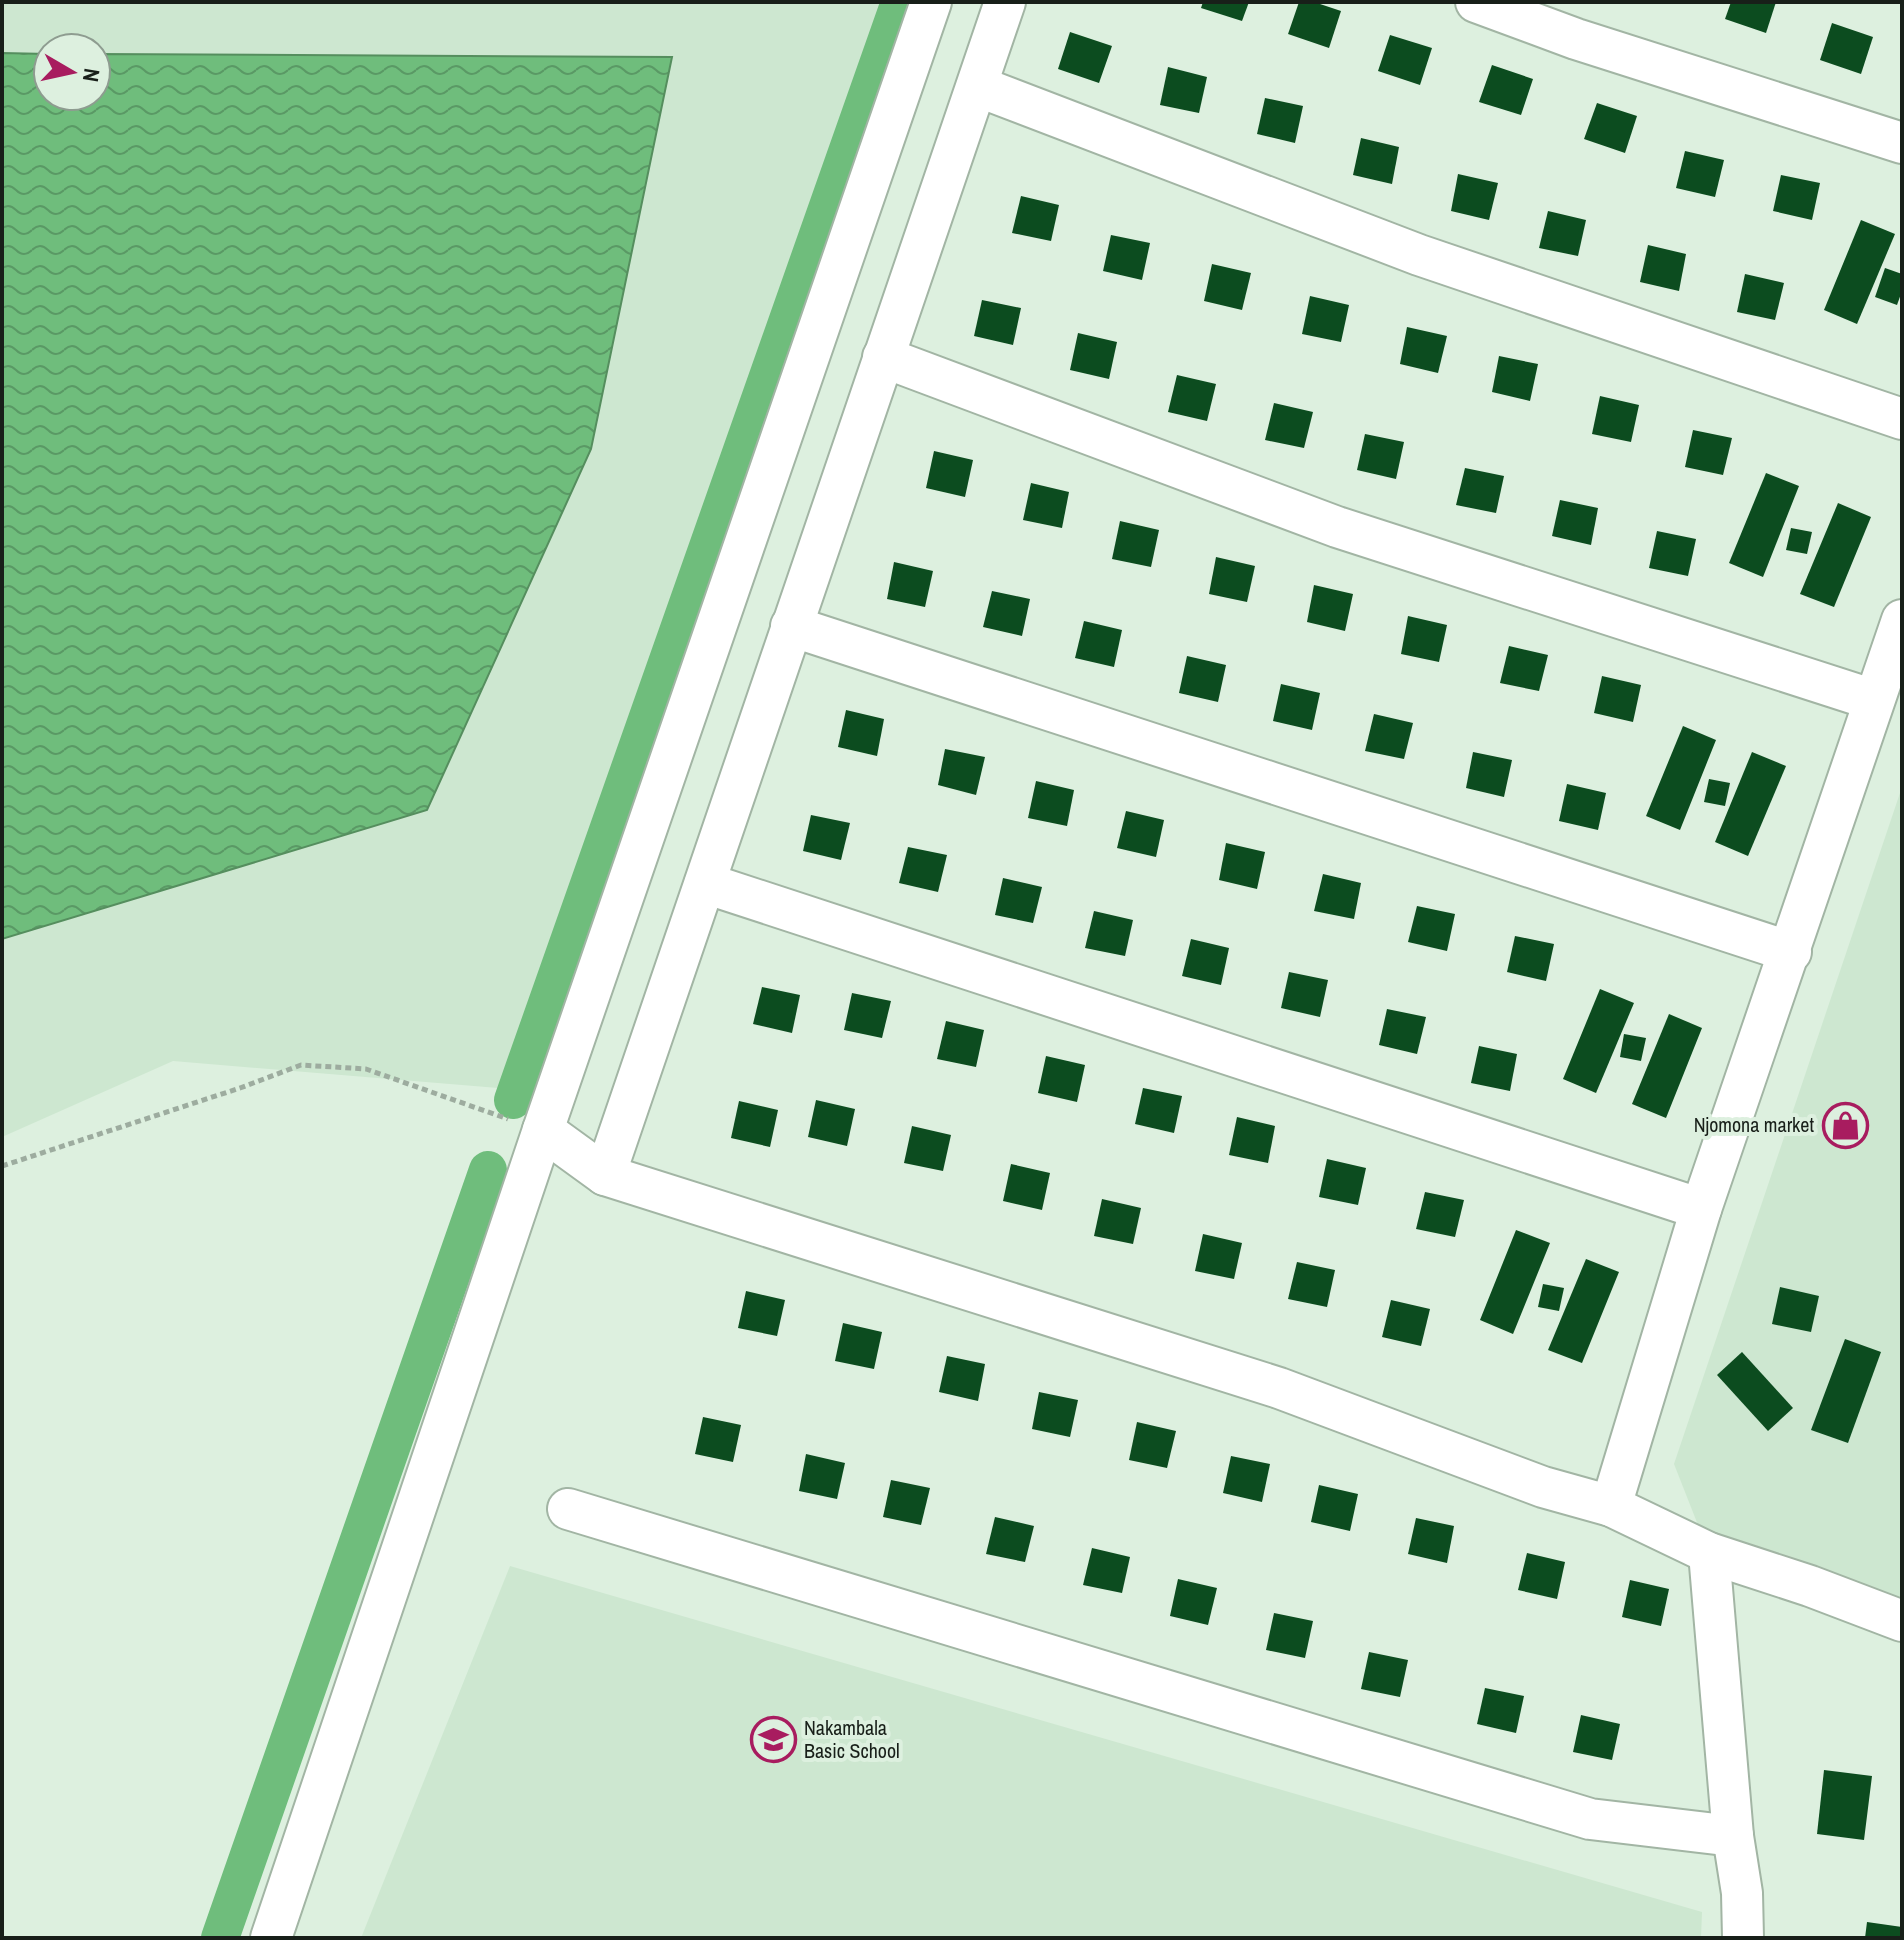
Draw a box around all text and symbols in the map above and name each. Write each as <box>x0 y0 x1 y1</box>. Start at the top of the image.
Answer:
north arrow <box>32 32 112 112</box>
text: N <box>76 66 108 84</box>
shop icon: Njomona market <box>1821 1101 1869 1149</box>
place label: Njomona market <box>1694 1111 1814 1138</box>
place label: Nakambala Basic School <box>804 1714 900 1764</box>
school or university icon: Nakambala Basic School <box>749 1715 797 1763</box>

